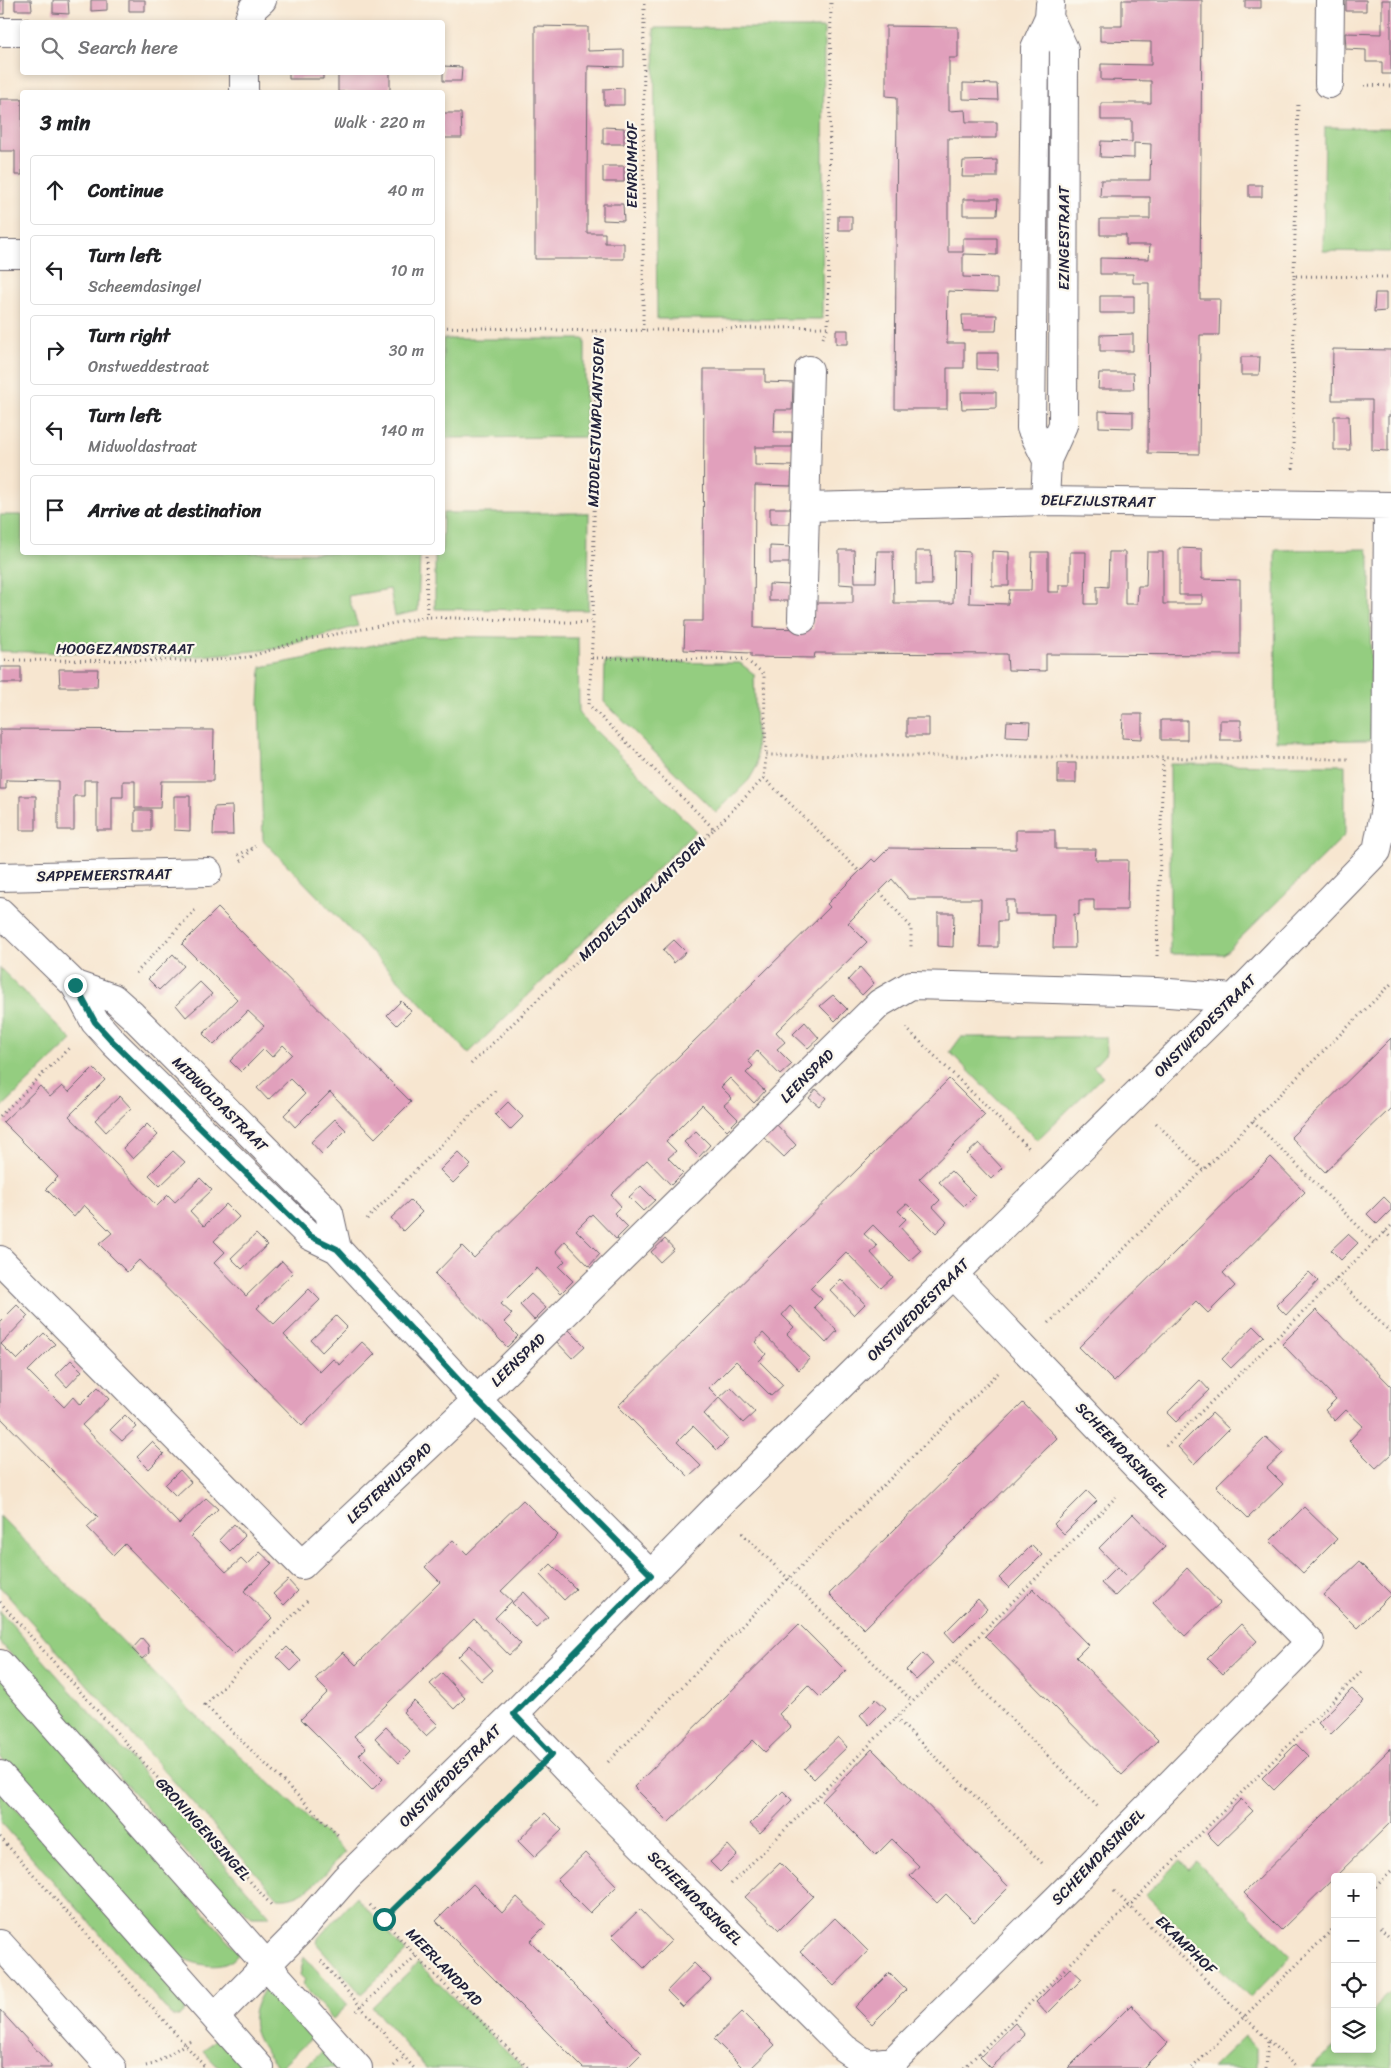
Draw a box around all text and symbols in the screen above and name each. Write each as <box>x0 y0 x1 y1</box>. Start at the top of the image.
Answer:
search box <box>20 20 445 75</box>
text: Search here <box>78 31 178 64</box>
icon: search <box>38 34 66 62</box>
text: 3 min <box>40 104 90 142</box>
text: Walk · 220 m <box>334 108 425 137</box>
street label: EENRUMHOF <box>619 120 645 208</box>
text: Continue <box>88 174 164 207</box>
icon: ahead <box>41 176 69 204</box>
text: 40 m <box>387 176 424 205</box>
street label: EZINGESTRAAT <box>1051 184 1077 290</box>
text: Turn left <box>88 239 161 272</box>
icon: left <box>41 256 69 284</box>
text: 10 m <box>391 256 424 285</box>
text: Scheemdasingel <box>88 272 201 301</box>
text: Turn right <box>88 319 170 352</box>
icon: right <box>41 336 69 364</box>
text: 30 m <box>389 336 424 365</box>
street label: MIDDELSTUMPLANTSOEN <box>580 336 612 508</box>
text: Onstweddestraat <box>88 352 209 381</box>
text: Turn left <box>88 399 161 432</box>
icon: left <box>41 416 69 444</box>
text: 140 m <box>381 416 424 445</box>
text: Midwoldastraat <box>88 432 198 461</box>
street label: DELFZIJLSTRAAT <box>1041 487 1157 515</box>
text: Arrive at destination <box>88 494 261 527</box>
icon: arrive <box>41 496 69 524</box>
street label: HOOGEZANDSTRAAT <box>56 636 196 662</box>
street label: MIDDELSTUMPLANTSOEN <box>572 830 713 968</box>
street label: SAPPEMEERSTRAAT <box>36 861 173 889</box>
street label: ONSTWEDDESTRAAT <box>1147 967 1264 1084</box>
route end <box>64 974 87 997</box>
street label: LEENSPAD <box>774 1043 840 1109</box>
street label: MIDWOLDASTRAAT <box>166 1050 275 1159</box>
street label: ONSTWEDDESTRAAT <box>860 1251 977 1368</box>
street label: LEENSPAD <box>484 1327 552 1393</box>
street label: SCHEEMDASINGEL <box>1069 1396 1175 1504</box>
street label: LESTERHUISPAD <box>340 1436 438 1530</box>
street label: ONSTWEDDESTRAAT <box>392 1717 509 1834</box>
street label: GRONINGENSINGEL <box>149 1771 257 1887</box>
street label: SCHEEMDASINGEL <box>1045 1803 1151 1911</box>
street label: SCHEEMDASINGEL <box>641 1844 749 1952</box>
map controls <box>1331 1873 1376 2053</box>
button: + <box>1331 1873 1376 1918</box>
route start <box>373 1908 396 1931</box>
street label: EKAMPHOF <box>1149 1909 1224 1982</box>
button: − <box>1331 1918 1376 1963</box>
street label: MEERLANDPAD <box>399 1921 489 2013</box>
button: locate <box>1331 1963 1376 2008</box>
button: layers <box>1331 2008 1376 2053</box>

